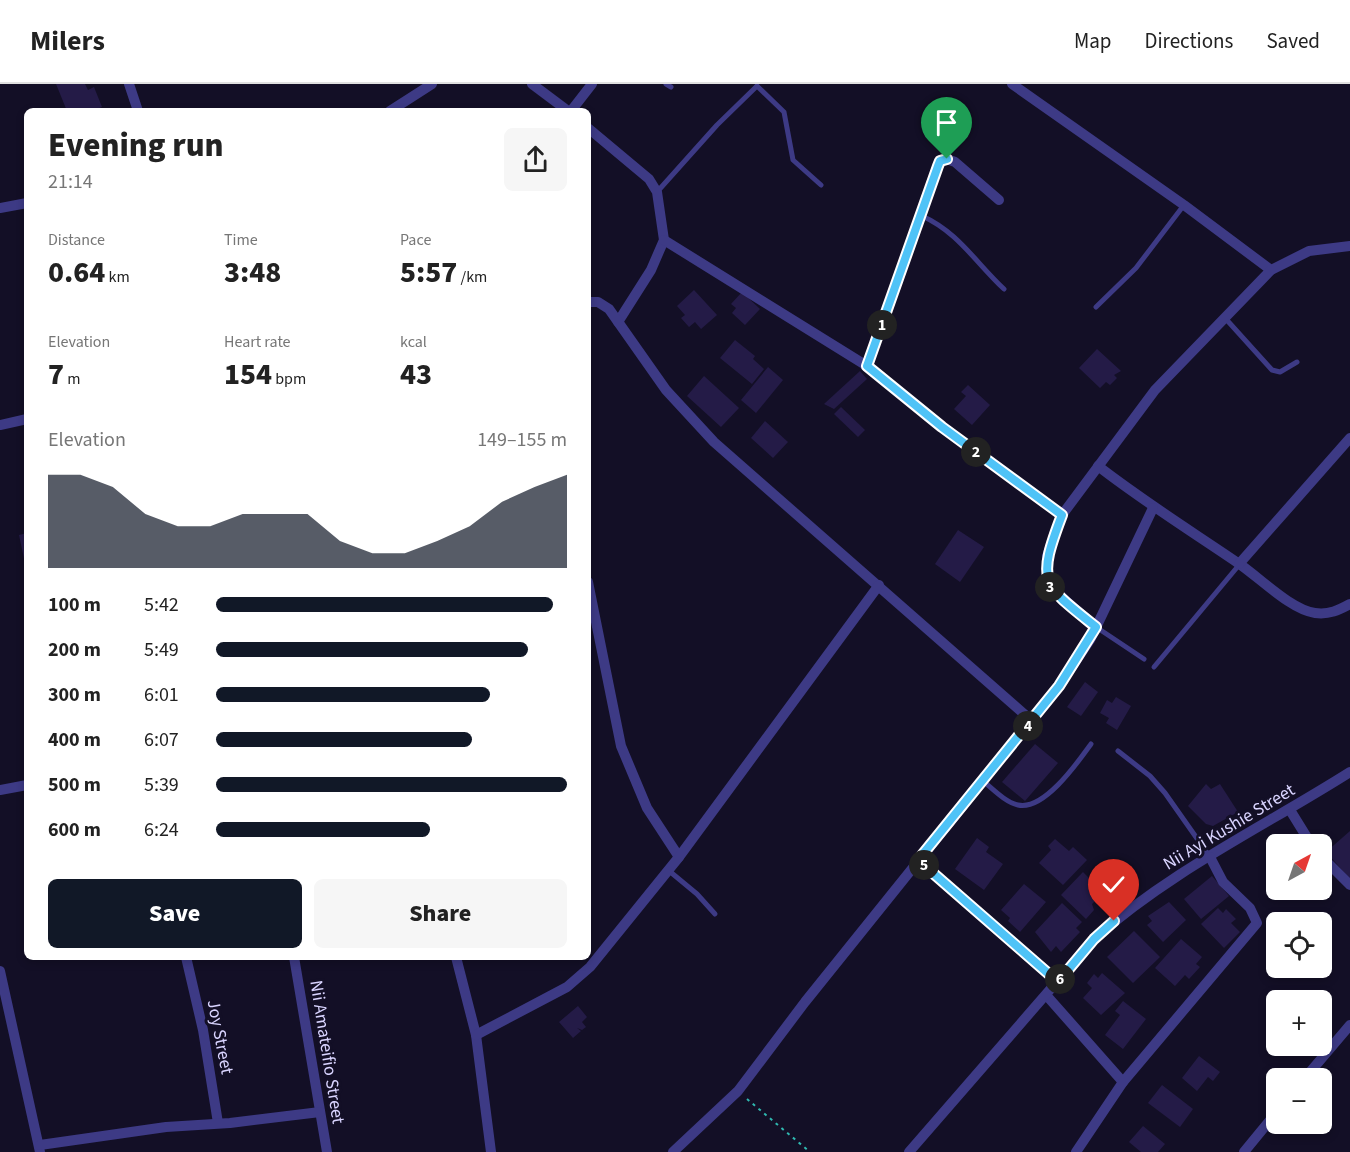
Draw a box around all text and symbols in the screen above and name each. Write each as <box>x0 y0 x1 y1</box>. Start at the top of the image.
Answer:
text: Milers <box>30 21 105 61</box>
text: Map <box>1074 26 1112 56</box>
text: Directions <box>1145 26 1233 56</box>
text: Saved <box>1266 26 1320 56</box>
pin <box>921 97 972 159</box>
icon: arrive <box>930 106 963 139</box>
text: Evening run <box>48 122 224 169</box>
button: share <box>504 128 567 191</box>
text: 21:14 <box>48 168 93 196</box>
text: Distance <box>48 229 105 251</box>
text: Time <box>224 229 258 251</box>
text: Pace <box>400 229 431 251</box>
text: 0.64 <box>48 251 105 294</box>
text: 3:48 <box>224 251 281 294</box>
text: 5:57 <box>400 251 457 294</box>
text: km <box>105 266 130 288</box>
text: /km <box>457 266 487 288</box>
pin: 1 <box>867 310 897 340</box>
text: 1 <box>878 314 886 336</box>
text: Elevation <box>48 331 110 353</box>
text: Heart rate <box>224 331 291 353</box>
text: kcal <box>400 331 427 353</box>
text: 7 <box>48 353 64 396</box>
text: 154 <box>224 353 272 396</box>
text: 43 <box>400 353 432 396</box>
text: m <box>64 368 81 390</box>
text: bpm <box>272 368 306 390</box>
text: Elevation <box>48 426 126 454</box>
text: 149–155 m <box>477 426 567 454</box>
pin: 2 <box>961 437 991 467</box>
text: 2 <box>972 441 980 463</box>
pin: 3 <box>1035 572 1065 602</box>
text: 3 <box>1046 576 1054 598</box>
text: 100 m <box>48 591 101 619</box>
text: 5:42 <box>144 591 179 619</box>
text: 200 m <box>48 636 101 664</box>
text: 5:49 <box>144 636 179 664</box>
text: 300 m <box>48 681 101 709</box>
text: 6:01 <box>144 681 179 709</box>
pin: 4 <box>1013 711 1043 741</box>
text: 4 <box>1024 715 1032 737</box>
text: 400 m <box>48 726 101 754</box>
text: 6:07 <box>144 726 179 754</box>
text: 500 m <box>48 771 101 799</box>
text: 5:39 <box>144 771 179 799</box>
street label: Nii Ayi Kushie Street <box>1158 778 1300 876</box>
text: 600 m <box>48 816 101 844</box>
text: 6:24 <box>144 816 179 844</box>
north arrow <box>1266 834 1332 900</box>
map controls <box>1266 834 1332 1134</box>
pin: 5 <box>909 850 939 880</box>
text: 5 <box>920 854 928 876</box>
pin <box>1088 859 1139 921</box>
icon: check <box>1097 868 1130 901</box>
button: Save <box>48 879 302 948</box>
button: Share <box>314 879 567 948</box>
button: locate <box>1266 912 1332 978</box>
pin: 6 <box>1045 964 1075 994</box>
text: 6 <box>1056 968 1064 990</box>
street label: Nii Amateifio Street <box>303 978 351 1126</box>
button: + <box>1266 990 1332 1056</box>
street label: Joy Street <box>201 998 239 1076</box>
button: − <box>1266 1068 1332 1134</box>

